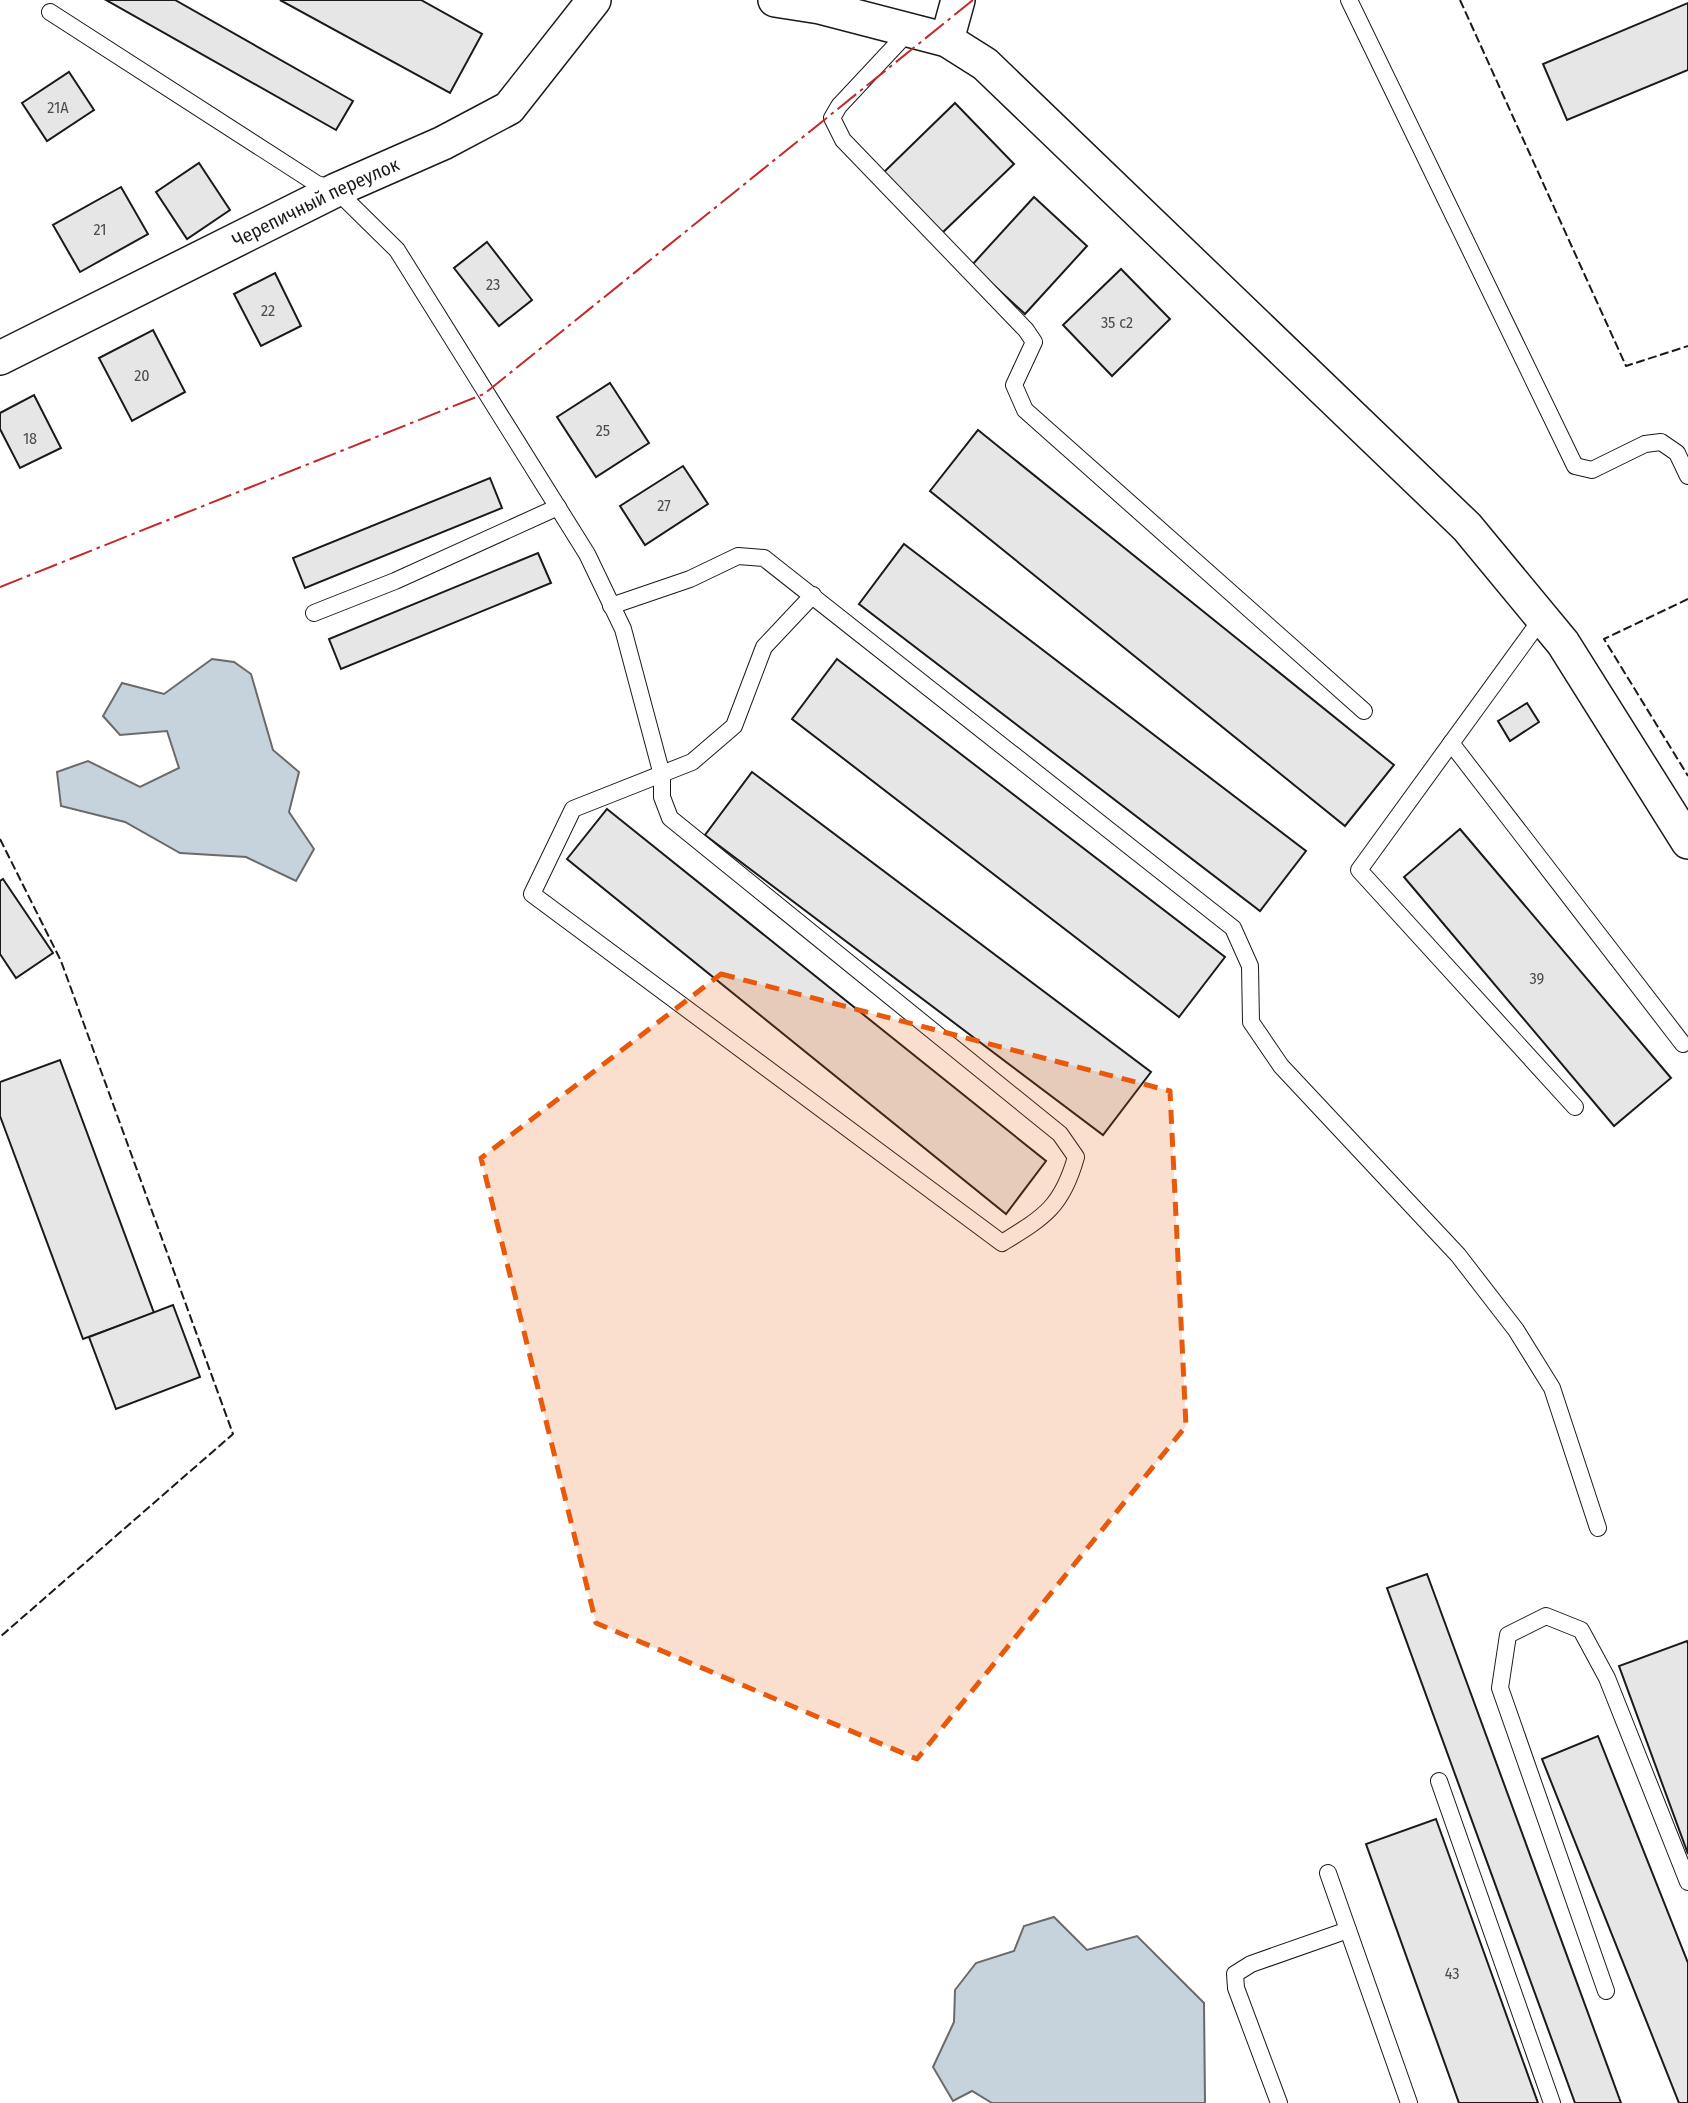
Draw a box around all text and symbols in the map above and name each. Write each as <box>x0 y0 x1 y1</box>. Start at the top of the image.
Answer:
house number: 21А <box>47 98 69 117</box>
street label: Черепичный переулок <box>228 153 403 252</box>
house number: 21 <box>94 220 106 239</box>
house number: 23 <box>486 275 500 294</box>
house number: 22 <box>261 301 275 320</box>
house number: 35 с2 <box>1101 313 1133 332</box>
house number: 20 <box>134 366 150 385</box>
house number: 25 <box>596 421 610 440</box>
house number: 18 <box>23 429 37 448</box>
house number: 27 <box>657 496 671 515</box>
house number: 39 <box>1530 969 1545 988</box>
house number: 43 <box>1445 1964 1459 1983</box>

